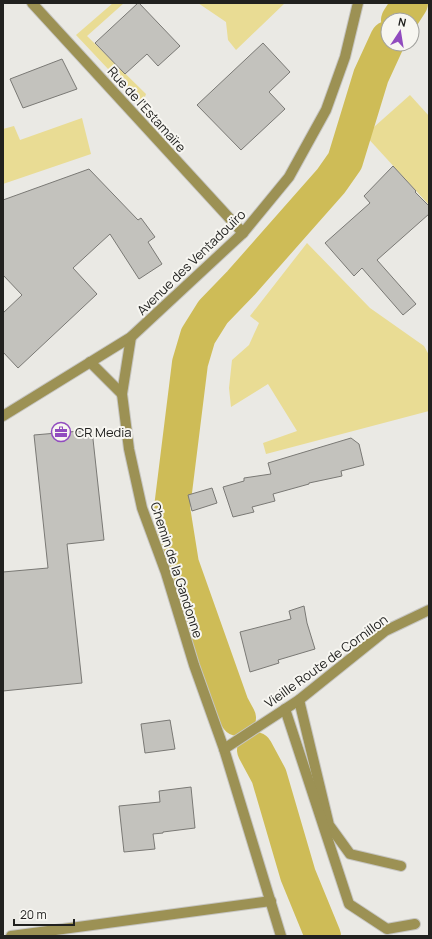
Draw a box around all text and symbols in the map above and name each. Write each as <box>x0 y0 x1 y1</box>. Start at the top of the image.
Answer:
north arrow <box>380 12 420 52</box>
text: N <box>397 14 408 30</box>
street label: Rue de l'Estamaïre <box>104 62 191 156</box>
street label: Avenue des Ventadouïro <box>133 205 250 319</box>
office icon: CR Media <box>50 421 72 443</box>
place label: CR Media <box>75 423 132 441</box>
street label: Chemin de la Gandonne <box>146 500 208 641</box>
street label: Vieille Route de Cornillon <box>261 610 391 712</box>
scale bar <box>14 901 74 927</box>
text: 20 m <box>20 906 47 923</box>

